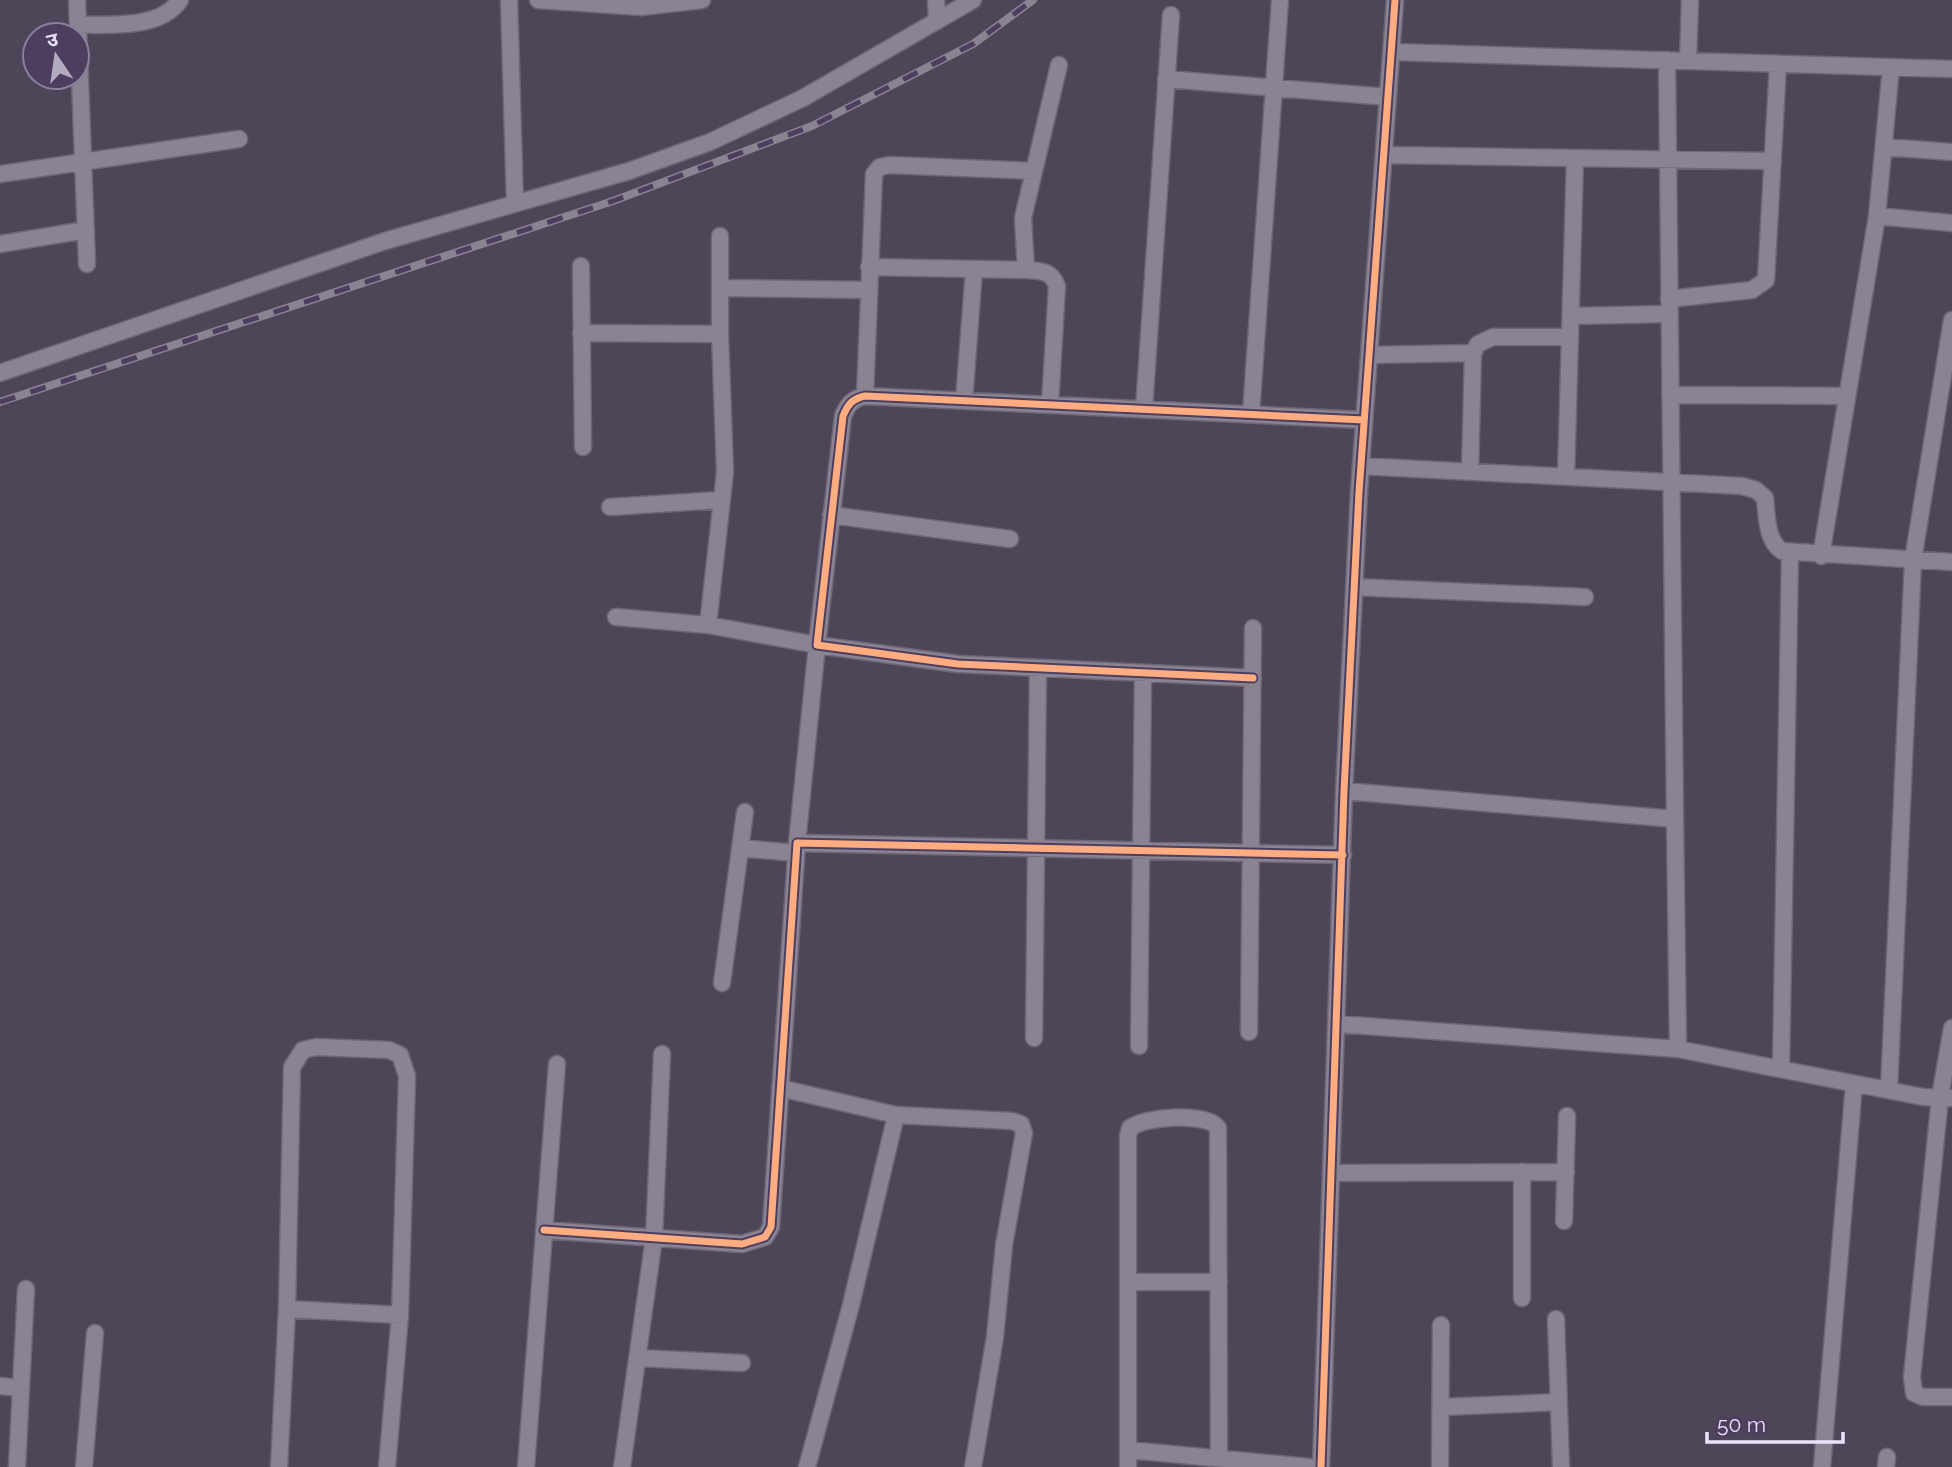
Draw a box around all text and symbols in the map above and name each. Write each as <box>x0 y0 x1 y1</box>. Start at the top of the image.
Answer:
north arrow <box>21 21 91 91</box>
text: उ <box>44 27 61 51</box>
scale bar <box>1707 1400 1843 1444</box>
text: 50 m <box>1717 1412 1766 1437</box>

